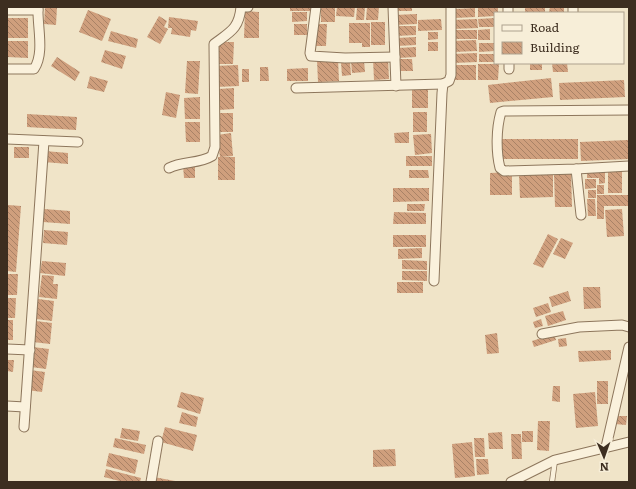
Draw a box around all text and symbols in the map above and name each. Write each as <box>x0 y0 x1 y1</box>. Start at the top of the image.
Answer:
legend <box>494 12 624 64</box>
text: Road <box>530 18 560 36</box>
text: Building <box>530 38 580 56</box>
north arrow <box>584 437 624 477</box>
text: N <box>599 460 609 476</box>

